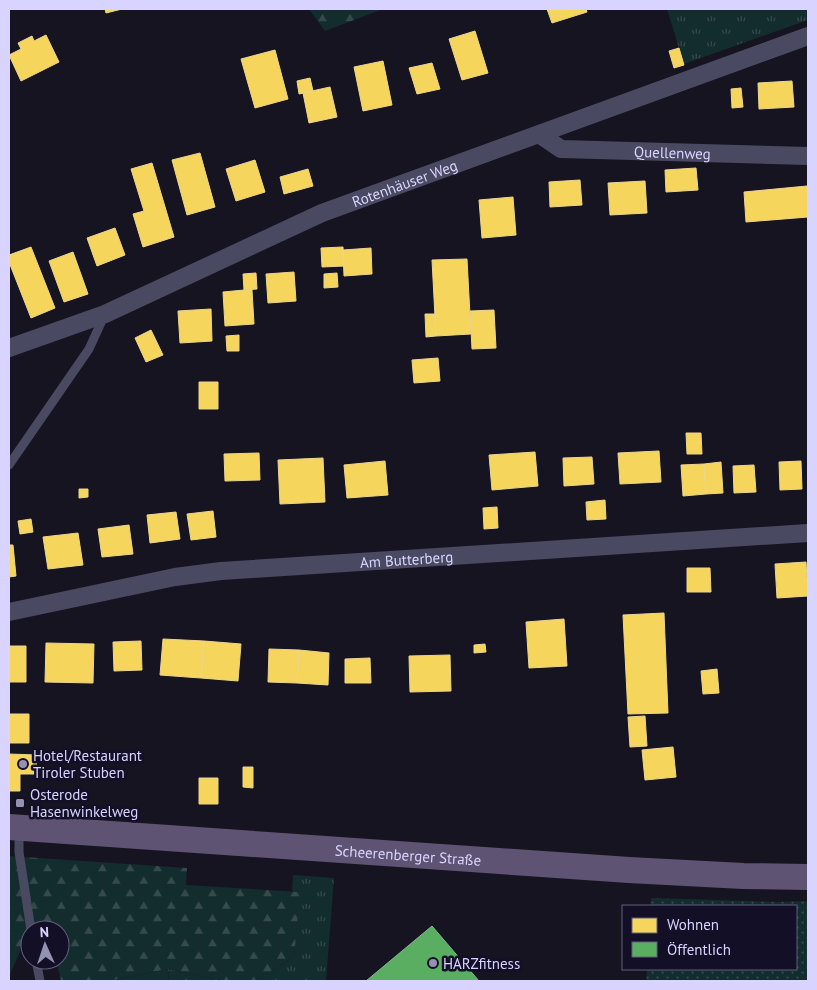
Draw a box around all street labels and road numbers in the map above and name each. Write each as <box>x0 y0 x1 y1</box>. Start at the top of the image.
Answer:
street label: Quellenweg <box>634 142 711 163</box>
street label: Rotenhäuser Weg <box>349 155 460 211</box>
street label: Am Butterberg <box>359 546 454 571</box>
street label: Scheerenberger Straße <box>334 840 482 869</box>

